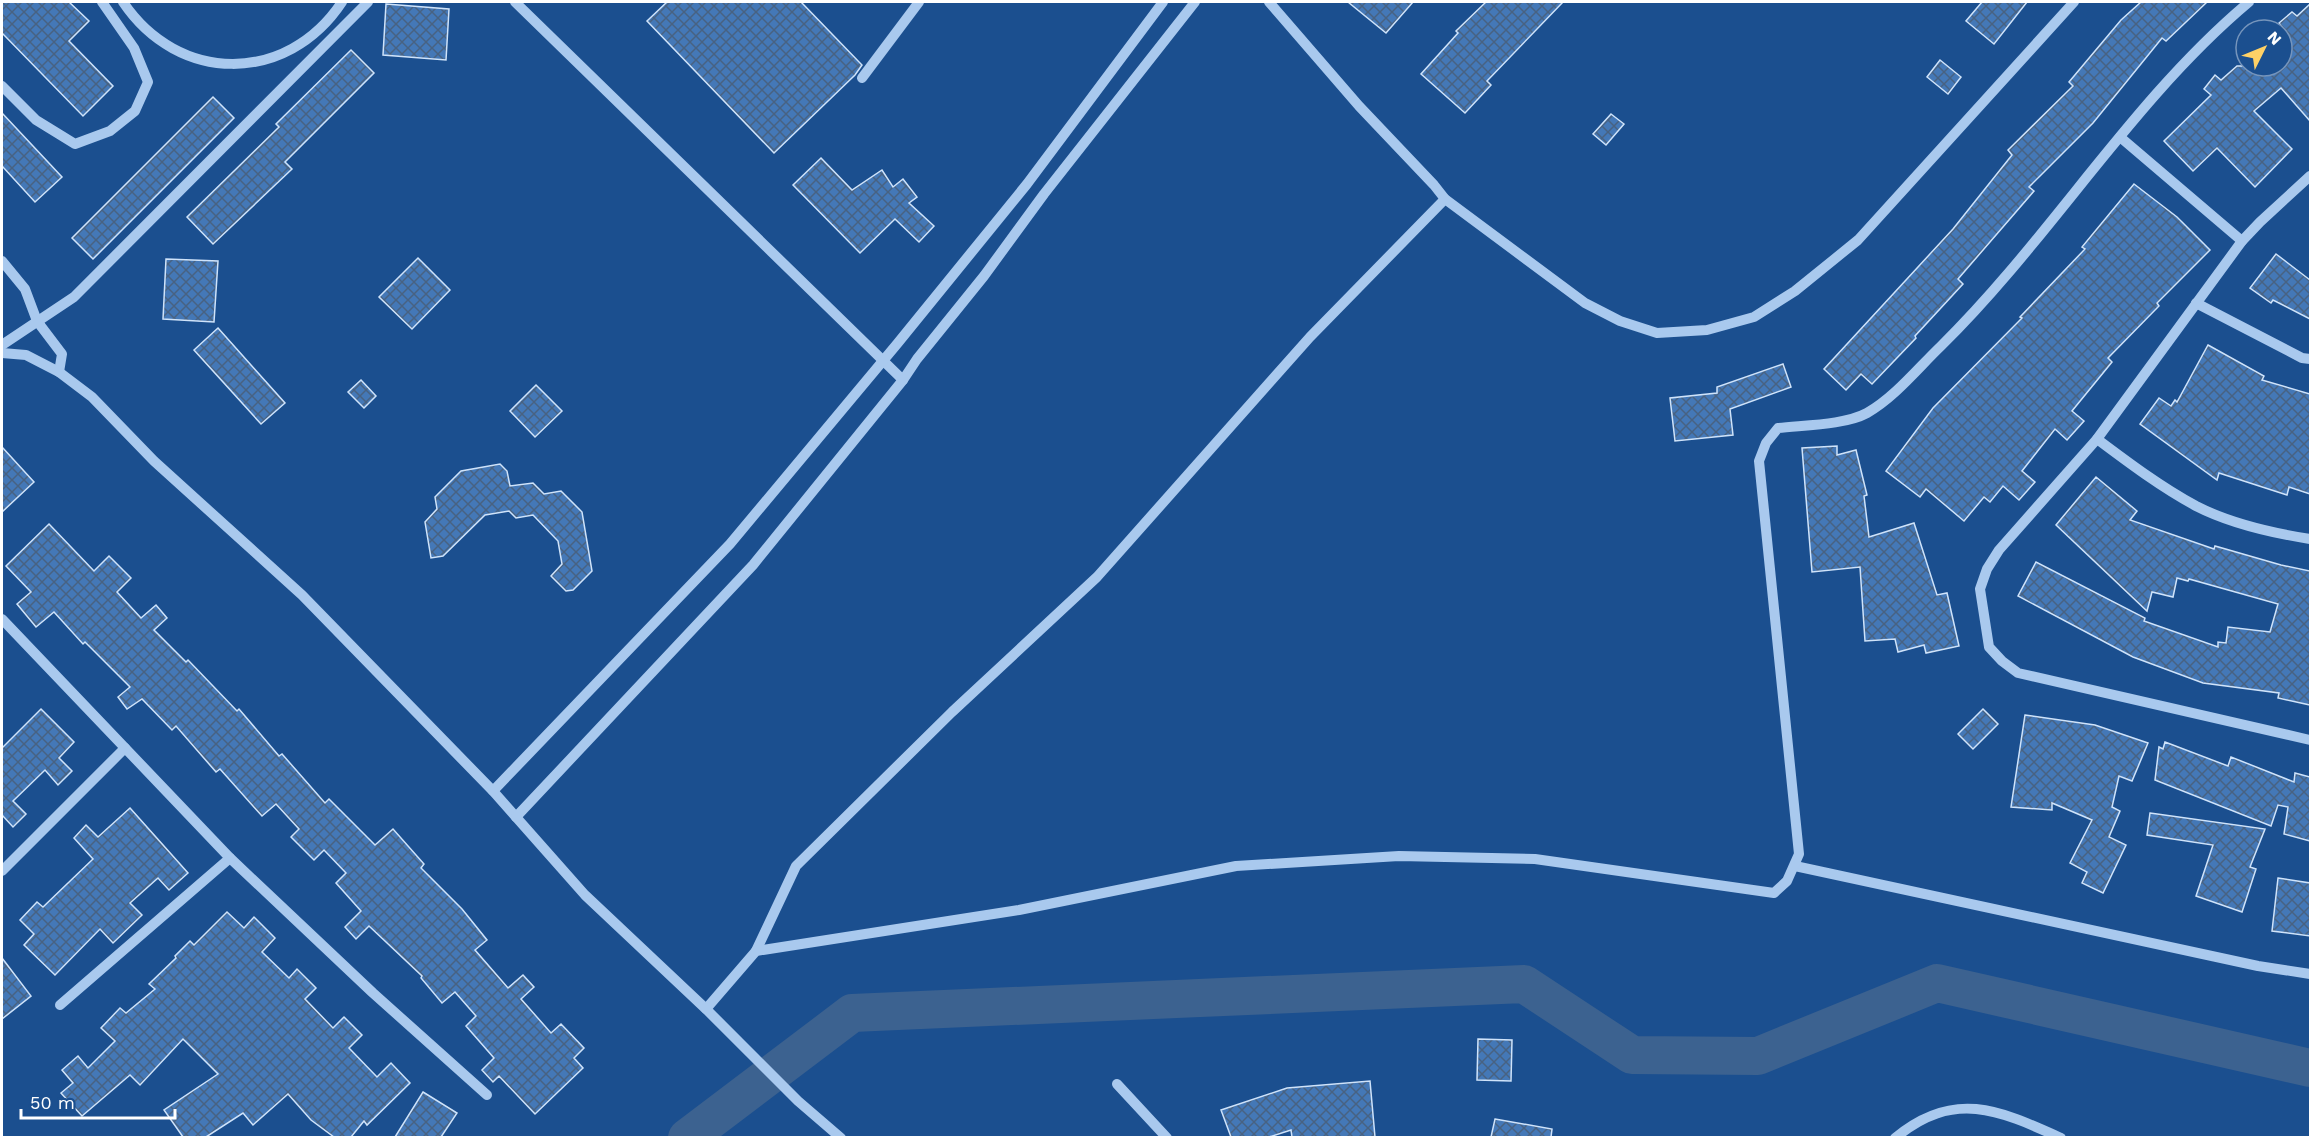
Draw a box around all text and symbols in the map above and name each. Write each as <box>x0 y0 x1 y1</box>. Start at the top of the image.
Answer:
north arrow <box>2234 18 2294 78</box>
text: N <box>2264 27 2286 49</box>
scale bar <box>21 1082 176 1120</box>
text: 50 m <box>30 1092 75 1113</box>

